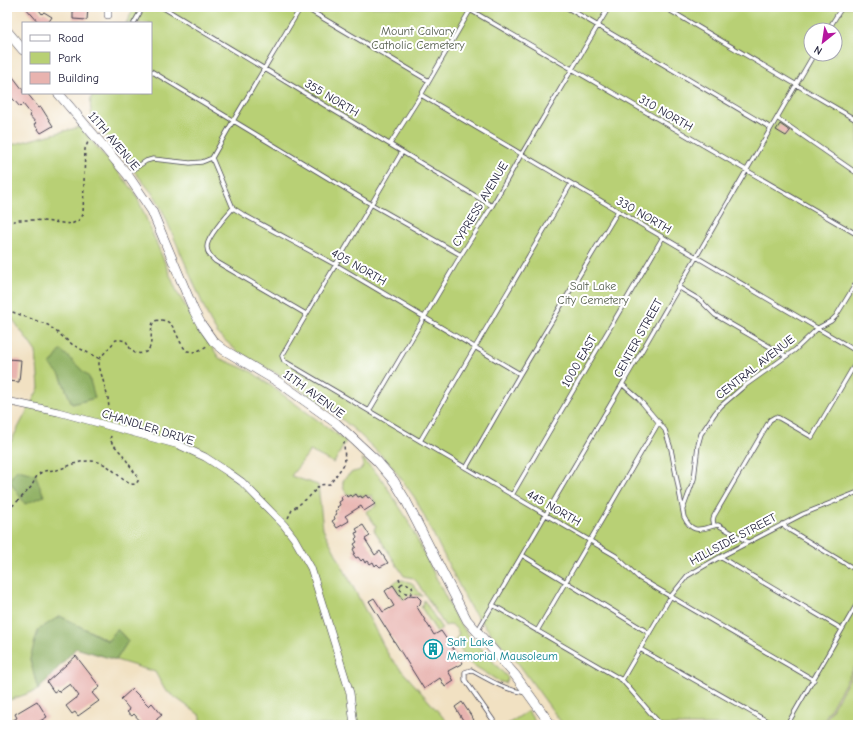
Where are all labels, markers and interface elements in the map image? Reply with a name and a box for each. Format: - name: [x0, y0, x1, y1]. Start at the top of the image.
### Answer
- legend: [22, 22, 152, 94]
- north arrow: [803, 22, 843, 62]
- park label: Mount Calvary Catholic Cemetery: [371, 24, 465, 52]
- text: Road: [58, 31, 84, 45]
- text: N: [812, 43, 825, 58]
- text: Park: [58, 51, 81, 65]
- text: Building: [58, 71, 99, 85]
- street label: 355 NORTH: [302, 76, 362, 120]
- street label: 310 NORTH: [637, 92, 695, 134]
- street label: 11TH AVENUE: [85, 109, 143, 173]
- street label: CYPRESS AVENUE: [449, 159, 511, 249]
- street label: 330 NORTH: [614, 194, 674, 236]
- street label: 405 NORTH: [329, 246, 389, 288]
- park label: Salt Lake City Cemetery: [557, 279, 629, 307]
- street label: CENTER STREET: [611, 296, 666, 380]
- street label: 1000 EAST: [558, 332, 600, 390]
- street label: CENTRAL AVENUE: [713, 332, 797, 402]
- street label: 11TH AVENUE: [281, 367, 347, 421]
- street label: CHANDLER DRIVE: [100, 406, 196, 448]
- street label: 445 NORTH: [525, 487, 583, 529]
- street label: HILLSIDE STREET: [687, 510, 779, 568]
- place label: Salt Lake Memorial Mausoleum: [447, 635, 558, 663]
- building icon: Salt Lake Memorial Mausoleum: [422, 638, 444, 660]

